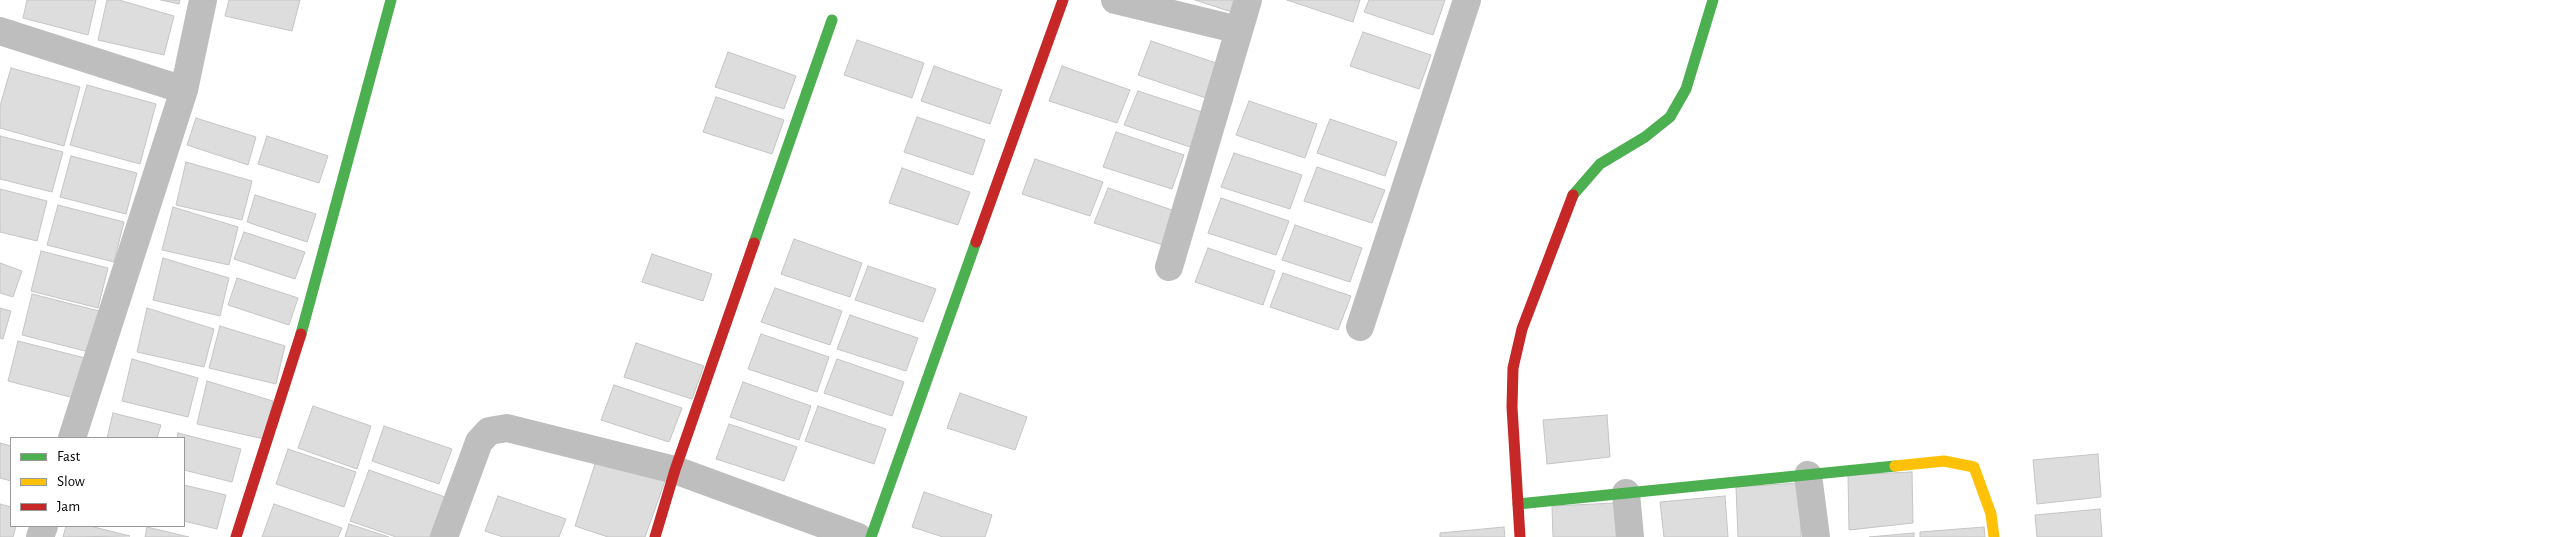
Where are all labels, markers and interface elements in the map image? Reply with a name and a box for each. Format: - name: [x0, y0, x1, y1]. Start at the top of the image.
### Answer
- legend: [10, 437, 185, 527]
- text: Fast: [57, 449, 80, 464]
- text: Slow: [57, 474, 85, 489]
- text: Jam: [57, 499, 80, 514]

